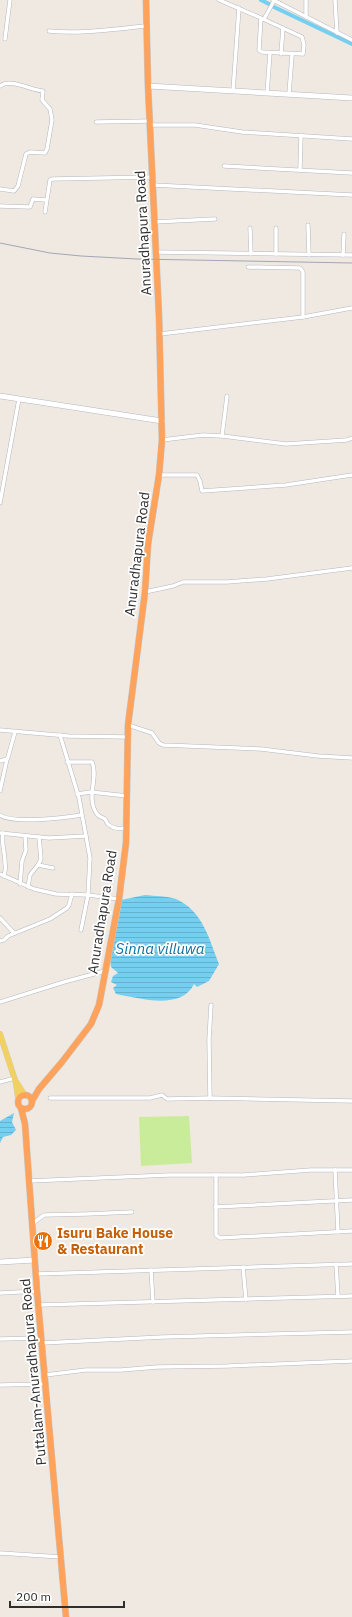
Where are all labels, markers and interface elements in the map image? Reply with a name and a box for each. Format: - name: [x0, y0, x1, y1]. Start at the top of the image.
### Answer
- street label: Anuradhapura Road: [131, 170, 155, 296]
- street label: Anuradhapura Road: [120, 491, 154, 617]
- street label: Anuradhapura Road: [83, 849, 121, 975]
- water label: Sinna villuwa: [116, 939, 205, 958]
- place label: Isuru Bake House & Restaurant: [57, 1224, 173, 1258]
- restaurant icon: Isuru Bake House & Restaurant: [32, 1230, 54, 1252]
- street label: Puttalam-Anuradhapura Road: [16, 1278, 50, 1466]
- scale bar: [10, 1583, 124, 1609]
- text: 200 m: [16, 1589, 51, 1604]

